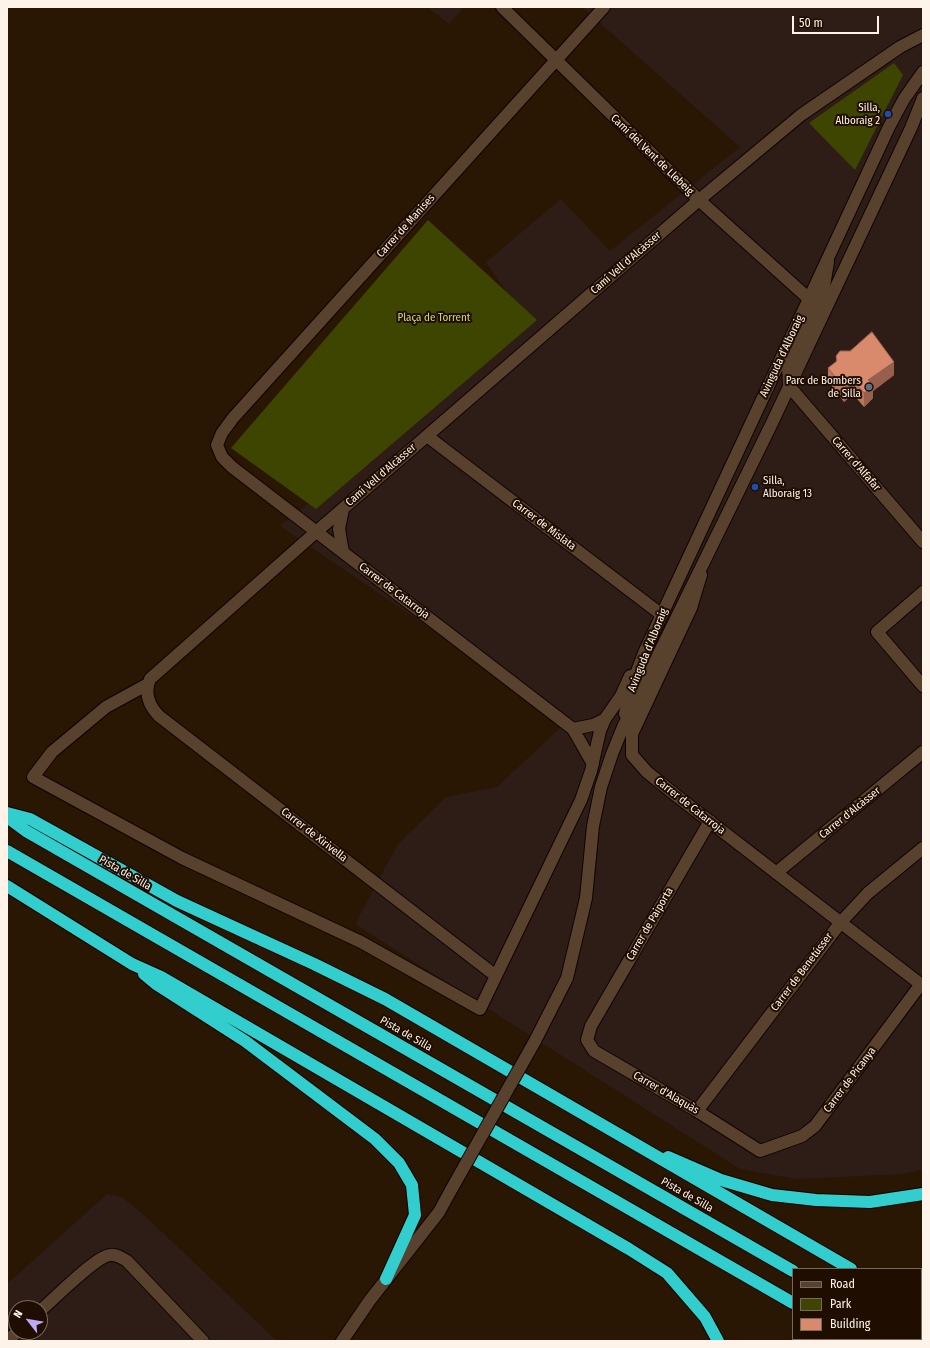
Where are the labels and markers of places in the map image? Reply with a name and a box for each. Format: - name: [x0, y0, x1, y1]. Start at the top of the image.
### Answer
- place label: Silla, Alboraig 2: [835, 101, 880, 127]
- marker: Silla, Alboraig 2: [883, 109, 893, 119]
- place label: Parc de Bombers de Silla: [786, 374, 861, 400]
- marker: Parc de Bombers de Silla: [864, 382, 874, 392]
- place label: Silla, Alboraig 13: [763, 474, 812, 500]
- marker: Silla, Alboraig 13: [750, 482, 760, 492]

